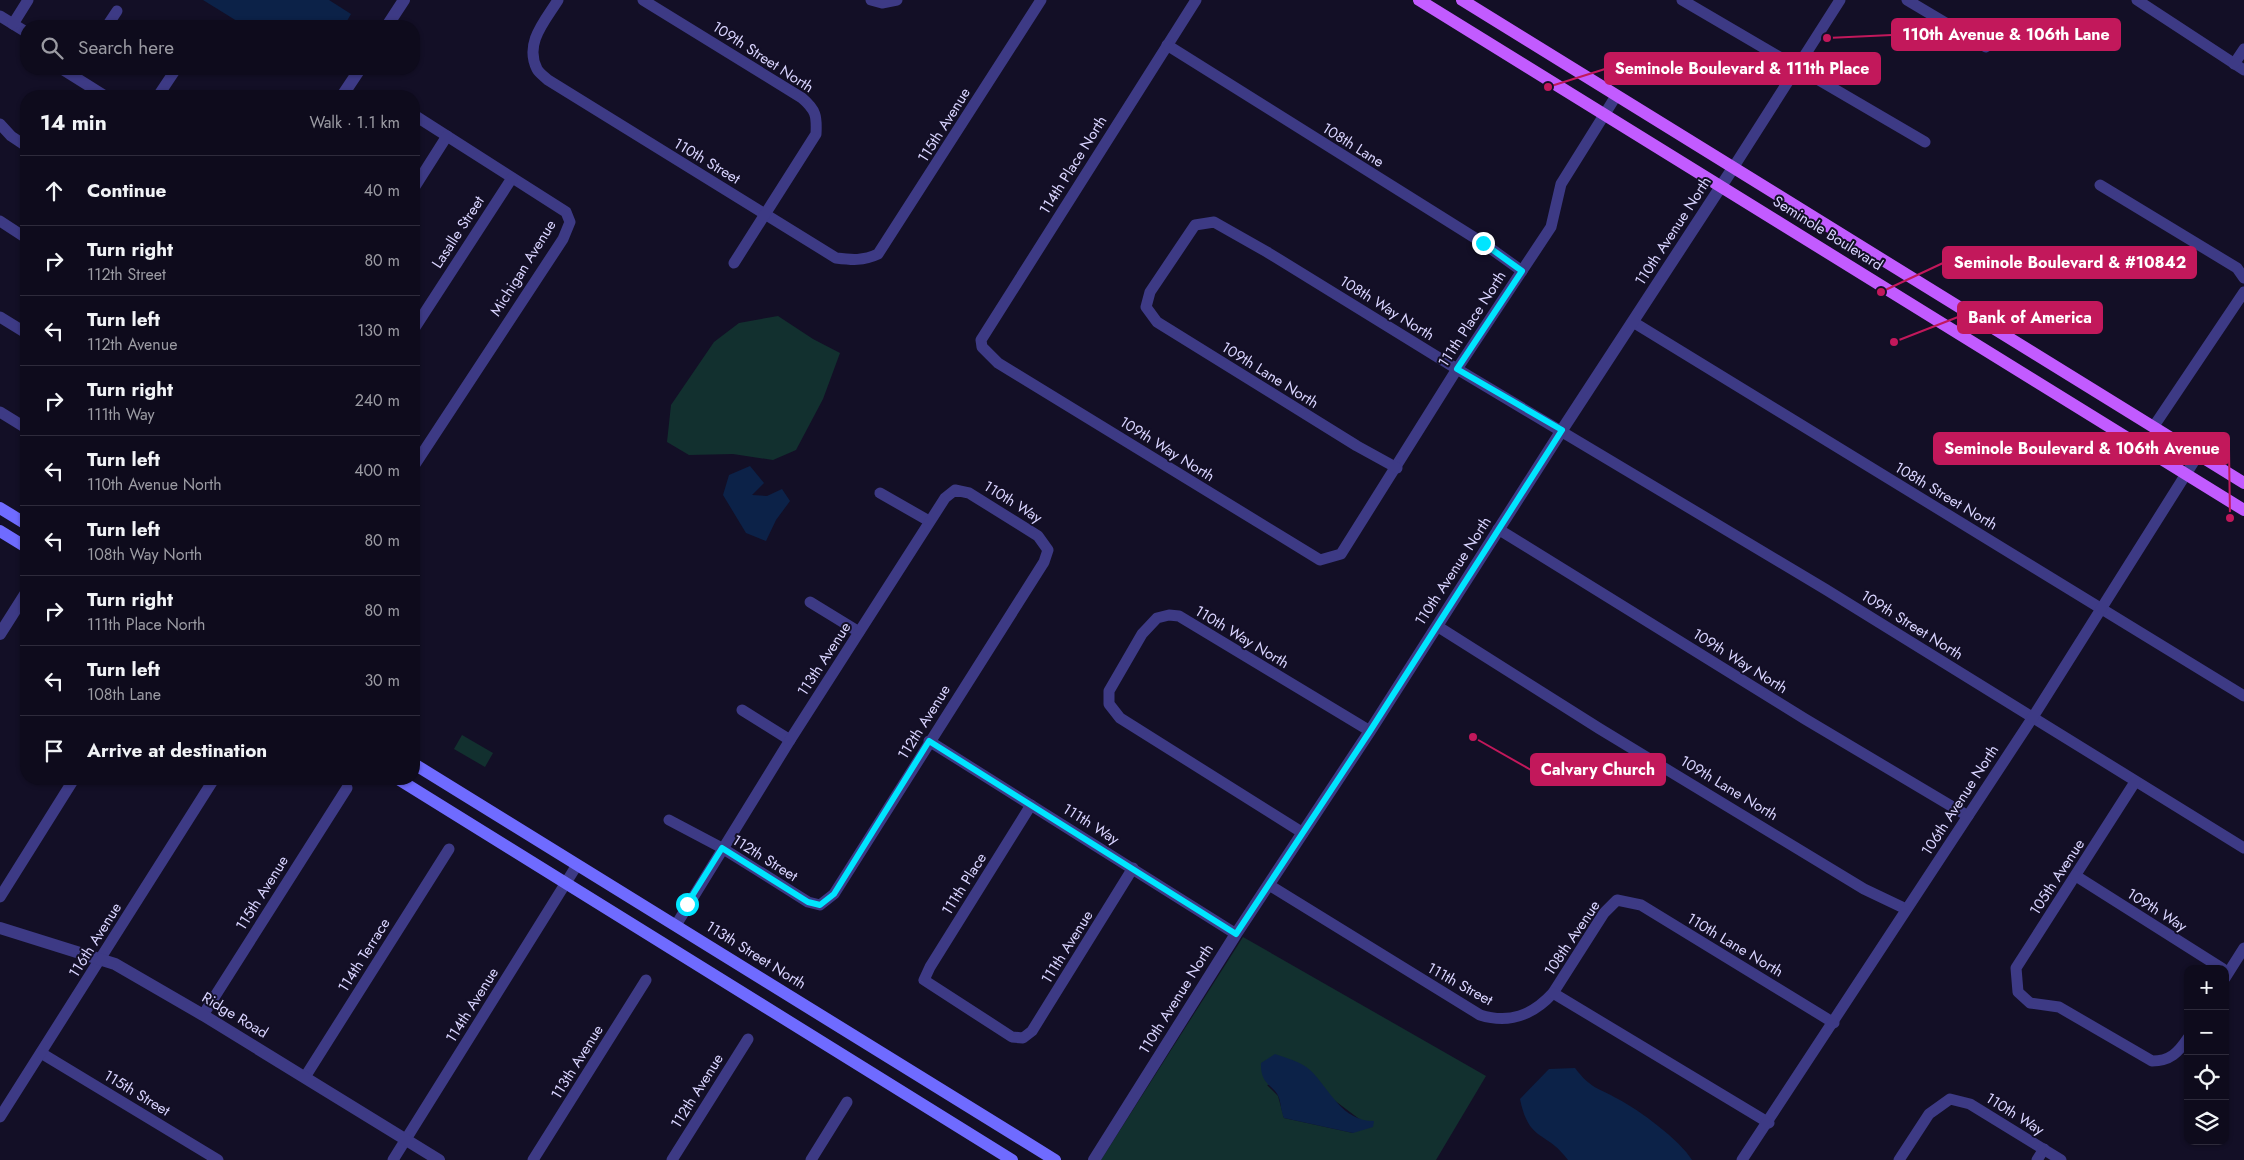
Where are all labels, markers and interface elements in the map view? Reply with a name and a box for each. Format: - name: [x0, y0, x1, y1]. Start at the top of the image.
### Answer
- street label: 109th Street North: [708, 16, 818, 98]
- callout: 110th Avenue & 106th Lane: [1892, 19, 2120, 50]
- search box: [20, 20, 420, 75]
- text: 110th Avenue & 106th Lane: [1902, 23, 2110, 46]
- icon: search: [38, 34, 66, 62]
- text: Search here: [78, 34, 174, 61]
- callout: Seminole Boulevard & 111th Place: [1605, 53, 1880, 84]
- text: Seminole Boulevard & 111th Place: [1615, 57, 1869, 80]
- street label: 115th Avenue: [912, 83, 976, 167]
- text: 14 min: [40, 108, 107, 138]
- text: Walk · 1.1 km: [309, 111, 400, 134]
- street label: 114th Place North: [1034, 111, 1112, 219]
- street label: 108th Lane: [1318, 117, 1389, 173]
- street label: 110th Street: [670, 132, 745, 190]
- street label: 110th Avenue North: [1629, 172, 1717, 290]
- icon: ahead: [40, 177, 68, 205]
- text: Continue: [87, 177, 166, 204]
- text: 40 m: [364, 179, 400, 202]
- street label: Seminole Boulevard: [1769, 190, 1887, 276]
- street label: Lasalle Street: [426, 191, 490, 272]
- street label: Michigan Avenue: [485, 215, 562, 320]
- route end: [1472, 232, 1495, 255]
- text: Turn right: [87, 236, 173, 263]
- icon: right: [40, 247, 68, 275]
- callout: Seminole Boulevard & #10842: [1943, 247, 2196, 278]
- text: 80 m: [364, 249, 400, 272]
- text: Seminole Boulevard & #10842: [1954, 251, 2186, 274]
- text: 112th Street: [87, 263, 166, 286]
- street label: 111th Place North: [1433, 266, 1511, 372]
- street label: 108th Way North: [1335, 270, 1439, 346]
- callout: Bank of America: [1958, 302, 2102, 333]
- text: Turn left: [87, 306, 160, 333]
- text: Bank of America: [1968, 306, 2092, 329]
- icon: left: [40, 317, 68, 345]
- text: 130 m: [357, 319, 400, 342]
- text: 112th Avenue: [87, 333, 177, 356]
- street label: 109th Lane North: [1217, 336, 1323, 414]
- text: Turn right: [87, 376, 173, 403]
- icon: right: [40, 387, 68, 415]
- text: 240 m: [355, 389, 400, 412]
- text: 111th Way: [87, 403, 155, 426]
- street label: 109th Way North: [1115, 411, 1219, 487]
- callout: Seminole Boulevard & 106th Avenue: [1934, 433, 2229, 464]
- text: Seminole Boulevard & 106th Avenue: [1944, 437, 2220, 460]
- text: Turn left: [87, 446, 160, 473]
- icon: left: [40, 457, 68, 485]
- street label: 108th Street North: [1890, 457, 2002, 535]
- text: 400 m: [354, 459, 400, 482]
- text: 110th Avenue North: [87, 473, 222, 496]
- street label: 110th Way: [979, 475, 1047, 529]
- street label: 110th Avenue North: [1409, 512, 1497, 630]
- text: Turn left: [87, 516, 160, 543]
- icon: left: [40, 527, 68, 555]
- text: 80 m: [364, 529, 400, 552]
- text: 108th Way North: [87, 543, 202, 566]
- street label: 109th Street North: [1857, 585, 1967, 665]
- text: Turn right: [87, 586, 173, 613]
- icon: right: [40, 597, 68, 625]
- text: 80 m: [364, 599, 400, 622]
- street label: 110th Way North: [1191, 600, 1293, 674]
- text: 111th Place North: [87, 613, 205, 636]
- street label: 113th Avenue: [792, 617, 856, 700]
- street label: 109th Way North: [1688, 623, 1792, 699]
- text: Turn left: [87, 656, 160, 683]
- icon: left: [40, 667, 68, 695]
- text: 30 m: [364, 669, 400, 692]
- street label: 112th Avenue: [892, 680, 956, 764]
- text: 108th Lane: [87, 683, 161, 706]
- icon: arrive: [40, 737, 68, 765]
- text: Arrive at destination: [87, 737, 267, 764]
- street label: 106th Avenue North: [1916, 740, 2004, 860]
- street label: 109th Lane North: [1676, 750, 1782, 826]
- callout: Calvary Church: [1531, 754, 1665, 785]
- text: Calvary Church: [1541, 758, 1655, 781]
- street label: 111th Way: [1058, 798, 1124, 850]
- street label: 112th Street: [728, 829, 802, 887]
- street label: 105th Avenue: [2024, 834, 2090, 919]
- street label: 111th Place: [936, 848, 992, 920]
- street label: 115th Avenue: [230, 851, 294, 935]
- street label: 109th Way: [2123, 883, 2192, 937]
- route start: [676, 893, 699, 916]
- street label: 108th Avenue: [1539, 896, 1605, 980]
- street label: 116th Avenue: [63, 898, 127, 982]
- street label: 111th Avenue: [1036, 906, 1098, 988]
- street label: 110th Lane North: [1683, 908, 1787, 982]
- street label: 114th Terrace: [332, 913, 396, 996]
- street label: 113th Street North: [702, 915, 810, 995]
- street label: 110th Avenue North: [1133, 940, 1219, 1058]
- street label: 111th Street: [1423, 957, 1497, 1011]
- street label: 114th Avenue: [440, 963, 504, 1047]
- map controls: [2184, 965, 2229, 1145]
- button: +: [2184, 965, 2229, 1010]
- street label: Ridge Road: [198, 987, 272, 1043]
- button: −: [2184, 1010, 2229, 1055]
- street label: 113th Avenue: [545, 1020, 609, 1104]
- street label: 112th Avenue: [665, 1049, 729, 1133]
- button: locate: [2184, 1055, 2229, 1100]
- street label: 115th Street: [100, 1065, 175, 1122]
- street label: 110th Way: [1981, 1087, 2049, 1141]
- button: layers: [2184, 1100, 2229, 1145]

